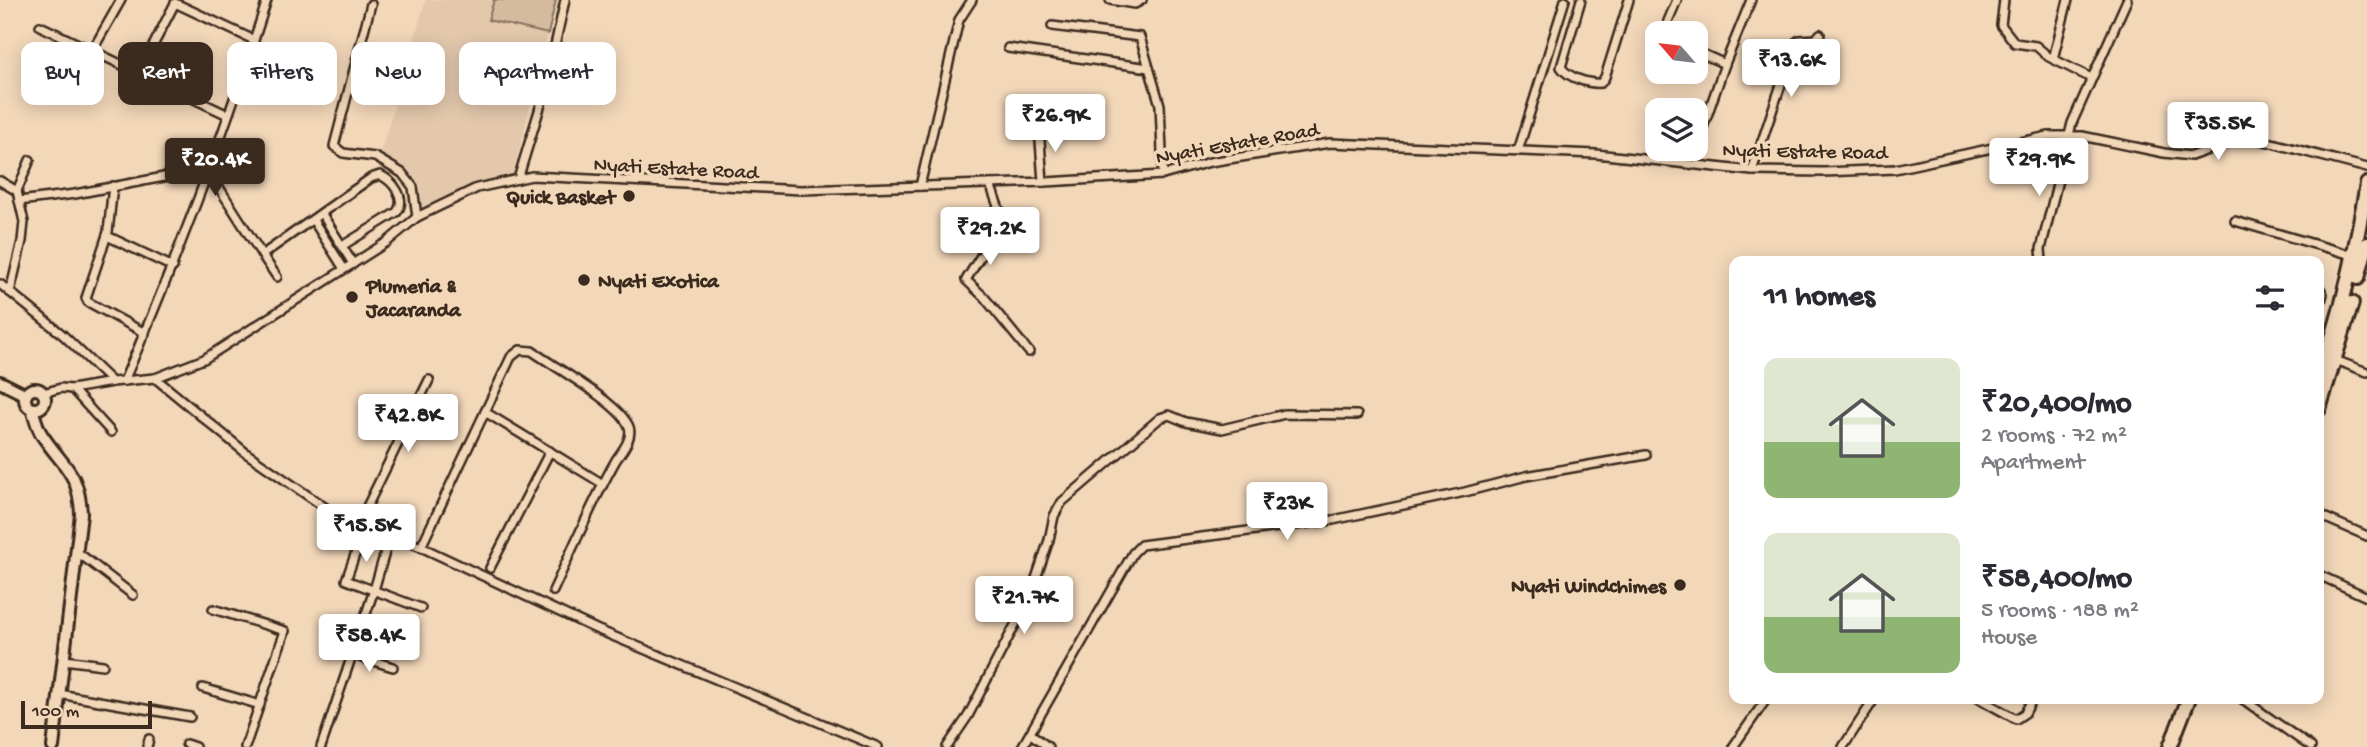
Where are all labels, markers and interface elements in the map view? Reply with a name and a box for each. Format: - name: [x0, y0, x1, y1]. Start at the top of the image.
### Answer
- north arrow: [1645, 21, 1708, 84]
- map controls: [1645, 21, 1708, 161]
- pin: ₹13.6K: [1734, 40, 1848, 99]
- chip: Buy: [21, 42, 104, 105]
- chip: Rent: [118, 42, 213, 105]
- chip: Filters: [227, 42, 337, 105]
- chip: New: [351, 42, 445, 105]
- chip: Apartment: [459, 42, 616, 105]
- text: ₹13.6K: [1758, 48, 1824, 75]
- pin: ₹26.9K: [998, 94, 1112, 154]
- button: layers: [1645, 98, 1708, 161]
- pin: ₹35.5K: [2161, 102, 2275, 162]
- text: ₹26.9K: [1021, 103, 1089, 130]
- text: ₹35.5K: [2183, 111, 2253, 138]
- street label: Nyati Estate Road: [1154, 119, 1323, 172]
- pin: ₹20.4K: [158, 138, 272, 198]
- pin: ₹29.9K: [1982, 138, 2096, 198]
- street label: Nyati Estate Road: [1722, 140, 1889, 167]
- text: ₹20.4K: [181, 147, 249, 174]
- text: ₹29.9K: [2005, 147, 2073, 174]
- street label: Nyati Estate Road: [593, 154, 761, 187]
- place label: Quick Basket: [506, 187, 617, 212]
- marker: Quick Basket: [621, 188, 637, 204]
- pin: ₹29.2K: [933, 208, 1047, 267]
- text: ₹29.2K: [956, 216, 1024, 243]
- place label: Nyati Exotica: [598, 271, 720, 296]
- marker: Nyati Exotica: [576, 272, 592, 288]
- place label: Plumeria & Jacaranda: [365, 276, 462, 325]
- icon: filters: [2251, 279, 2289, 317]
- text: 11 homes: [1764, 281, 1875, 316]
- marker: Plumeria & Jacaranda: [344, 289, 360, 305]
- icon: home: [1820, 386, 1904, 470]
- text: ₹20,400/mo: [1981, 388, 2132, 423]
- pin: ₹42.8K: [351, 394, 465, 454]
- text: ₹42.8K: [374, 403, 442, 430]
- text: 2 rooms · 72 m²: [1981, 423, 2127, 450]
- text: Apartment: [1981, 450, 2085, 477]
- pin: ₹23K: [1246, 482, 1328, 542]
- text: ₹23K: [1262, 491, 1312, 518]
- pin: ₹15.5K: [309, 504, 423, 564]
- text: ₹15.5K: [333, 513, 399, 540]
- icon: home: [1820, 561, 1904, 645]
- text: ₹58,400/mo: [1981, 563, 2132, 598]
- pin: ₹21.7K: [967, 576, 1081, 636]
- place label: Nyati Windchimes: [1511, 576, 1667, 601]
- marker: Nyati Windchimes: [1672, 577, 1688, 593]
- text: ₹21.7K: [991, 585, 1057, 612]
- text: 5 rooms · 188 m²: [1981, 598, 2139, 625]
- pin: ₹58.4K: [312, 614, 426, 674]
- text: ₹58.4K: [335, 623, 403, 650]
- text: House: [1981, 625, 2037, 652]
- scale bar: [21, 698, 152, 730]
- text: 100 m: [32, 701, 79, 724]

